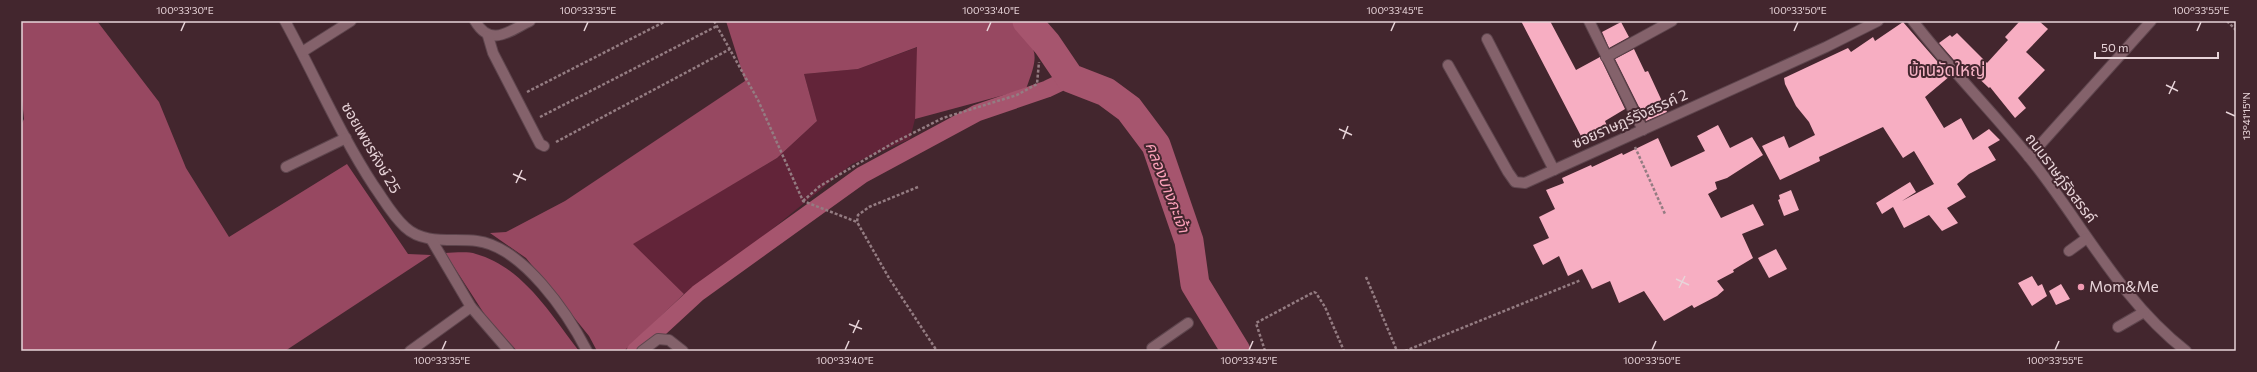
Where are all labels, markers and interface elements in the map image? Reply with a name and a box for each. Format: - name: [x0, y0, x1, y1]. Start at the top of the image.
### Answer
- text: 100°33'30"E: [156, 4, 214, 16]
- text: 100°33'35"E: [560, 4, 616, 16]
- text: 100°33'40"E: [962, 4, 1020, 16]
- text: 100°33'45"E: [1367, 4, 1423, 16]
- text: 100°33'50"E: [1769, 4, 1827, 16]
- text: 100°33'55"E: [2173, 4, 2229, 16]
- scale bar: [2095, 34, 2218, 60]
- text: 50 m: [2101, 40, 2129, 54]
- district label: บ้านวัดใหญ่: [1909, 59, 1985, 80]
- street label: ซอยราษฎร์รังสรรค์ 2: [1569, 85, 1690, 152]
- text: 13°41'15"N: [2240, 92, 2252, 140]
- street label: ซอยเพชรหึงษ์ 25: [339, 99, 405, 196]
- street label: ถนนราษฎ์รังสรรค์: [2022, 129, 2101, 226]
- water label: คลองบางกะเจ้า: [1142, 139, 1195, 236]
- place label: Mom&Me: [2089, 277, 2159, 295]
- marker: Mom&Me: [2076, 282, 2086, 292]
- text: 100°33'35"E: [414, 354, 470, 366]
- text: 100°33'40"E: [816, 354, 874, 366]
- text: 100°33'45"E: [1221, 354, 1277, 366]
- text: 100°33'50"E: [1623, 354, 1681, 366]
- text: 100°33'55"E: [2027, 354, 2083, 366]

